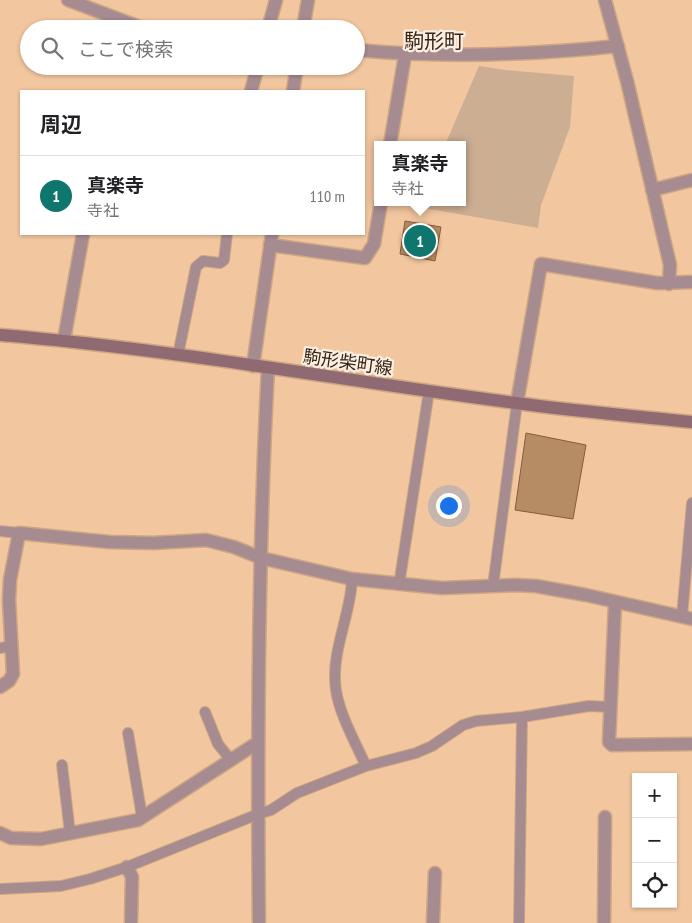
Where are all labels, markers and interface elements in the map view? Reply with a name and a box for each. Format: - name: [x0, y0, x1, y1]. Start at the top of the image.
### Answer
- search box: [20, 20, 365, 75]
- district label: 駒形町: [404, 28, 464, 54]
- icon: search: [38, 34, 66, 62]
- text: ここで検索: [78, 37, 173, 61]
- text: 周辺: [40, 111, 82, 138]
- popup: [374, 141, 466, 206]
- text: 真楽寺: [391, 151, 449, 175]
- text: 真楽寺: [87, 173, 144, 197]
- text: 寺社: [391, 178, 424, 198]
- text: 1: [52, 186, 60, 206]
- text: 110 m: [310, 186, 345, 206]
- text: 寺社: [87, 200, 119, 220]
- pin: 1: [404, 222, 436, 260]
- street label: 駒形柴町線: [302, 344, 394, 380]
- your location: [436, 493, 462, 519]
- map controls: [632, 773, 677, 908]
- button: +: [632, 773, 677, 818]
- button: −: [632, 818, 677, 863]
- button: locate: [632, 863, 677, 908]

